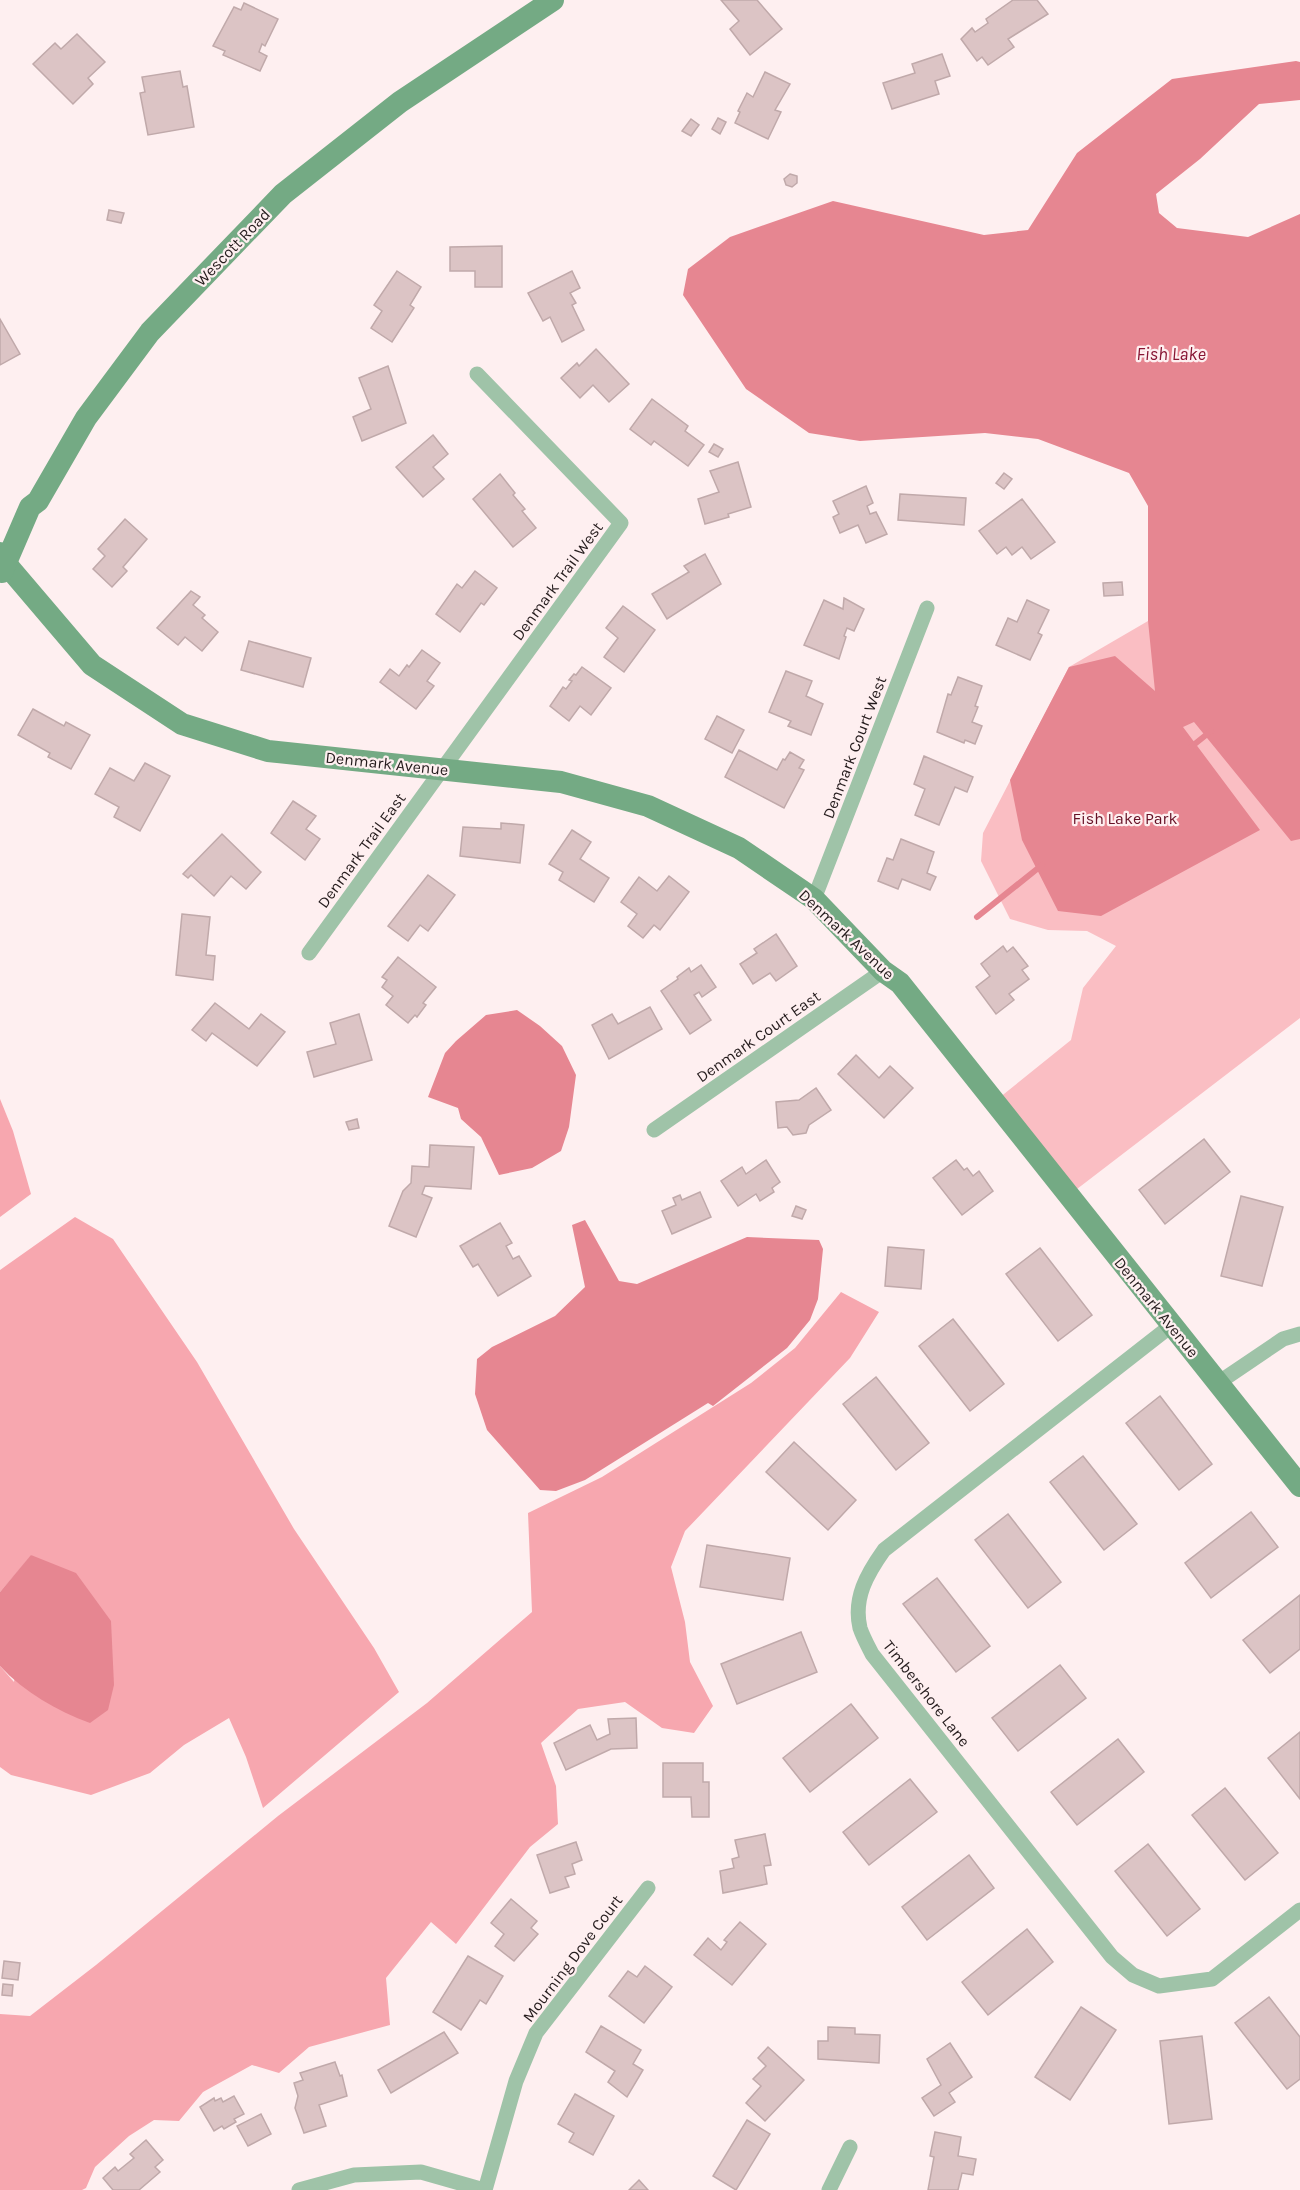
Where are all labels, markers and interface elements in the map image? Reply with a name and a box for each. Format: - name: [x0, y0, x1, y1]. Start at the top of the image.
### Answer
- street label: Wescott Road: [191, 205, 274, 290]
- water label: Fish Lake: [1136, 343, 1206, 365]
- street label: Denmark Trail West: [508, 518, 607, 644]
- street label: Denmark Court West: [819, 673, 890, 821]
- street label: Denmark Avenue: [325, 748, 449, 779]
- street label: Denmark Trail East: [313, 789, 410, 912]
- park label: Fish Lake Park: [1073, 809, 1177, 828]
- street label: Denmark Avenue: [795, 885, 898, 983]
- street label: Denmark Court East: [693, 987, 824, 1086]
- street label: Denmark Avenue: [1110, 1253, 1203, 1361]
- street label: Timbershore Lane: [879, 1636, 974, 1750]
- street label: Mourning Dove Court: [518, 1891, 626, 2026]

